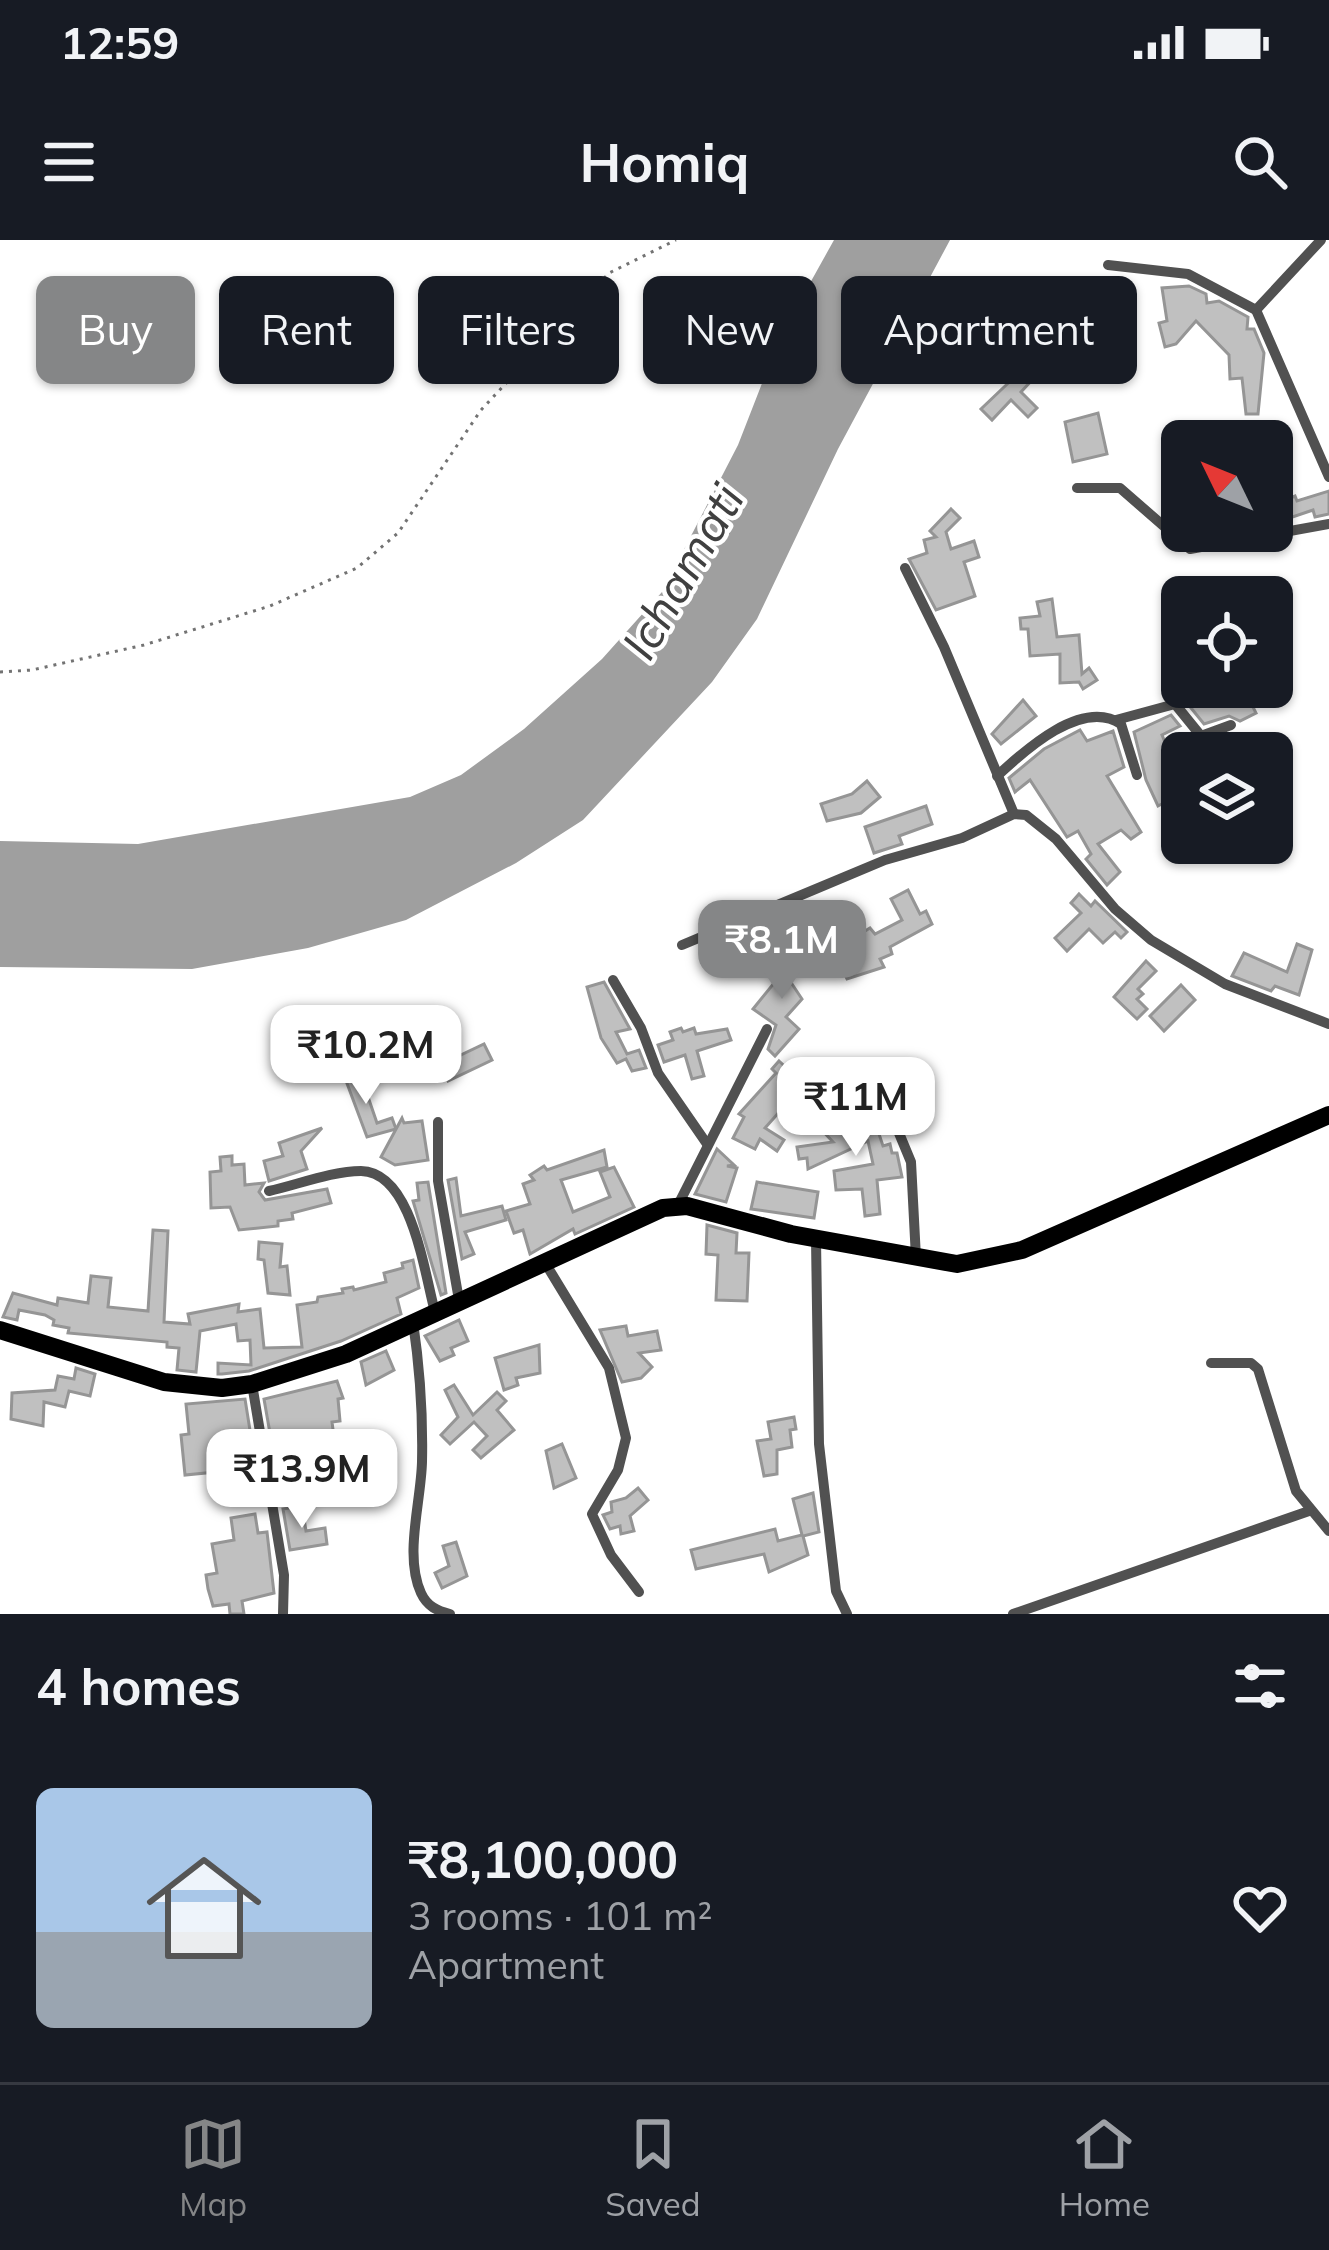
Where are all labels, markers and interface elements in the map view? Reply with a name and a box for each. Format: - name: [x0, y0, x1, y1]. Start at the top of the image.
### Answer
- text: 12:59: [60, 14, 179, 70]
- text: Homiq: [580, 128, 749, 196]
- icon: menu: [36, 129, 102, 195]
- icon: search: [1227, 129, 1293, 195]
- chip: Buy: [36, 276, 195, 384]
- chip: Rent: [219, 276, 394, 384]
- chip: Filters: [418, 276, 619, 384]
- chip: New: [643, 276, 817, 384]
- chip: Apartment: [841, 276, 1137, 384]
- north arrow: [1161, 420, 1293, 552]
- map controls: [1161, 420, 1293, 864]
- water label: Ichamati: [608, 472, 756, 669]
- button: locate: [1161, 576, 1293, 708]
- button: layers: [1161, 732, 1293, 864]
- pin: ₹8.1M: [698, 900, 866, 1002]
- text: ₹8.1M: [725, 914, 839, 963]
- pin: ₹10.2M: [268, 1005, 464, 1107]
- text: ₹10.2M: [297, 1019, 435, 1068]
- pin: ₹11M: [785, 1057, 927, 1159]
- text: ₹11M: [804, 1071, 908, 1120]
- pin: ₹13.9M: [204, 1429, 400, 1531]
- text: ₹13.9M: [233, 1443, 371, 1492]
- icon: filters: [1227, 1653, 1293, 1719]
- text: 4 homes: [36, 1654, 241, 1718]
- text: ₹8,100,000: [408, 1827, 678, 1891]
- icon: home: [132, 1836, 276, 1980]
- icon: heart: [1227, 1875, 1293, 1941]
- text: 3 rooms · 101 m²: [408, 1891, 712, 1940]
- text: Apartment: [408, 1940, 604, 1989]
- tab: Map: [179, 2111, 247, 2224]
- tab: Saved: [605, 2111, 701, 2224]
- tab: Home: [1059, 2111, 1150, 2224]

